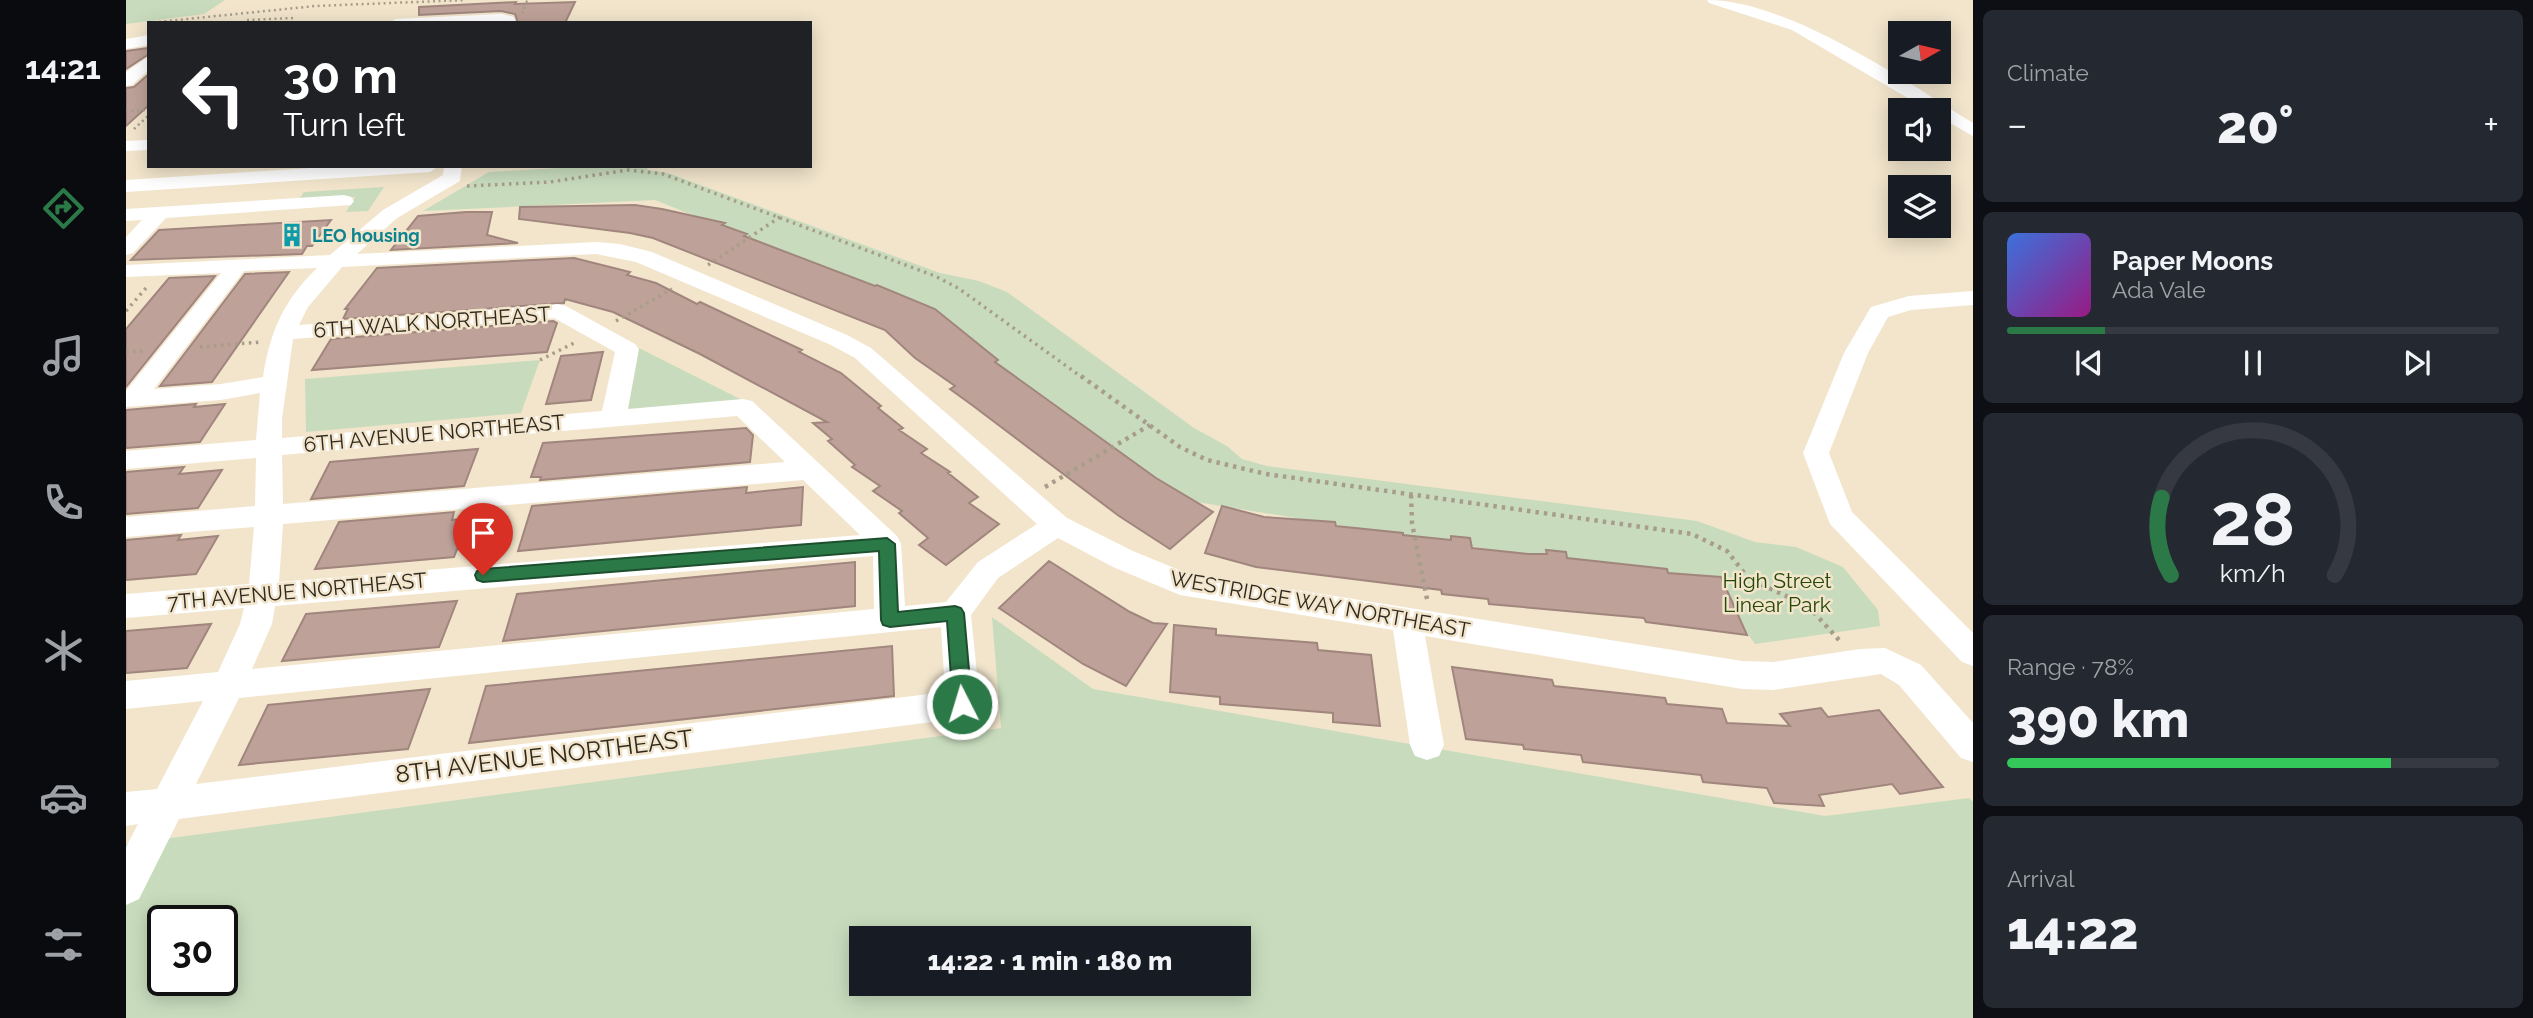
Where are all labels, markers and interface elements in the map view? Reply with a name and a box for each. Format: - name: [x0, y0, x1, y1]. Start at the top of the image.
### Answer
- north arrow: [1888, 21, 1951, 84]
- map controls: [1888, 21, 1951, 238]
- text: 30 m: [283, 47, 398, 104]
- text: 14:21: [25, 49, 101, 86]
- icon: left: [168, 49, 259, 140]
- text: Climate: [2007, 59, 2089, 86]
- text: 20°: [2217, 94, 2294, 155]
- button: sound: [1888, 98, 1951, 161]
- text: −: [2007, 102, 2027, 147]
- text: +: [2483, 102, 2499, 147]
- text: Turn left: [283, 106, 405, 143]
- button: layers: [1888, 175, 1951, 238]
- icon: directions: [39, 184, 88, 233]
- building icon: LEO housing: [278, 221, 306, 249]
- place label: LEO housing: [312, 225, 420, 246]
- text: Paper Moons: [2112, 246, 2273, 276]
- text: Ada Vale: [2112, 276, 2206, 303]
- street label: 6TH WALK NORTHEAST: [313, 301, 551, 343]
- icon: music: [39, 331, 88, 380]
- icon: previous: [2070, 344, 2108, 382]
- icon: pause: [2234, 344, 2272, 382]
- icon: next: [2398, 344, 2436, 382]
- street label: 6TH AVENUE NORTHEAST: [302, 409, 566, 457]
- text: 28: [2210, 477, 2296, 562]
- icon: phone: [39, 478, 88, 527]
- pin: [453, 503, 513, 575]
- icon: arrive: [464, 514, 502, 552]
- text: km/h: [2220, 558, 2286, 588]
- street label: WESTRIDGE WAY NORTHEAST: [1168, 565, 1472, 643]
- street label: 7TH AVENUE NORTHEAST: [166, 567, 428, 615]
- park label: High Street Linear Park: [1723, 568, 1831, 617]
- icon: climate: [39, 626, 88, 675]
- text: Range · 78%: [2007, 653, 2134, 680]
- position arrow: [925, 667, 999, 741]
- text: 390 km: [2007, 688, 2189, 749]
- street label: 8TH AVENUE NORTHEAST: [394, 723, 695, 789]
- icon: car: [39, 773, 88, 822]
- text: Arrival: [2007, 865, 2074, 892]
- text: 14:22: [2007, 900, 2139, 961]
- speed limit sign: 30: [147, 905, 238, 996]
- icon: filters: [39, 920, 88, 969]
- text: 14:22 · 1 min · 180 m: [928, 946, 1172, 976]

